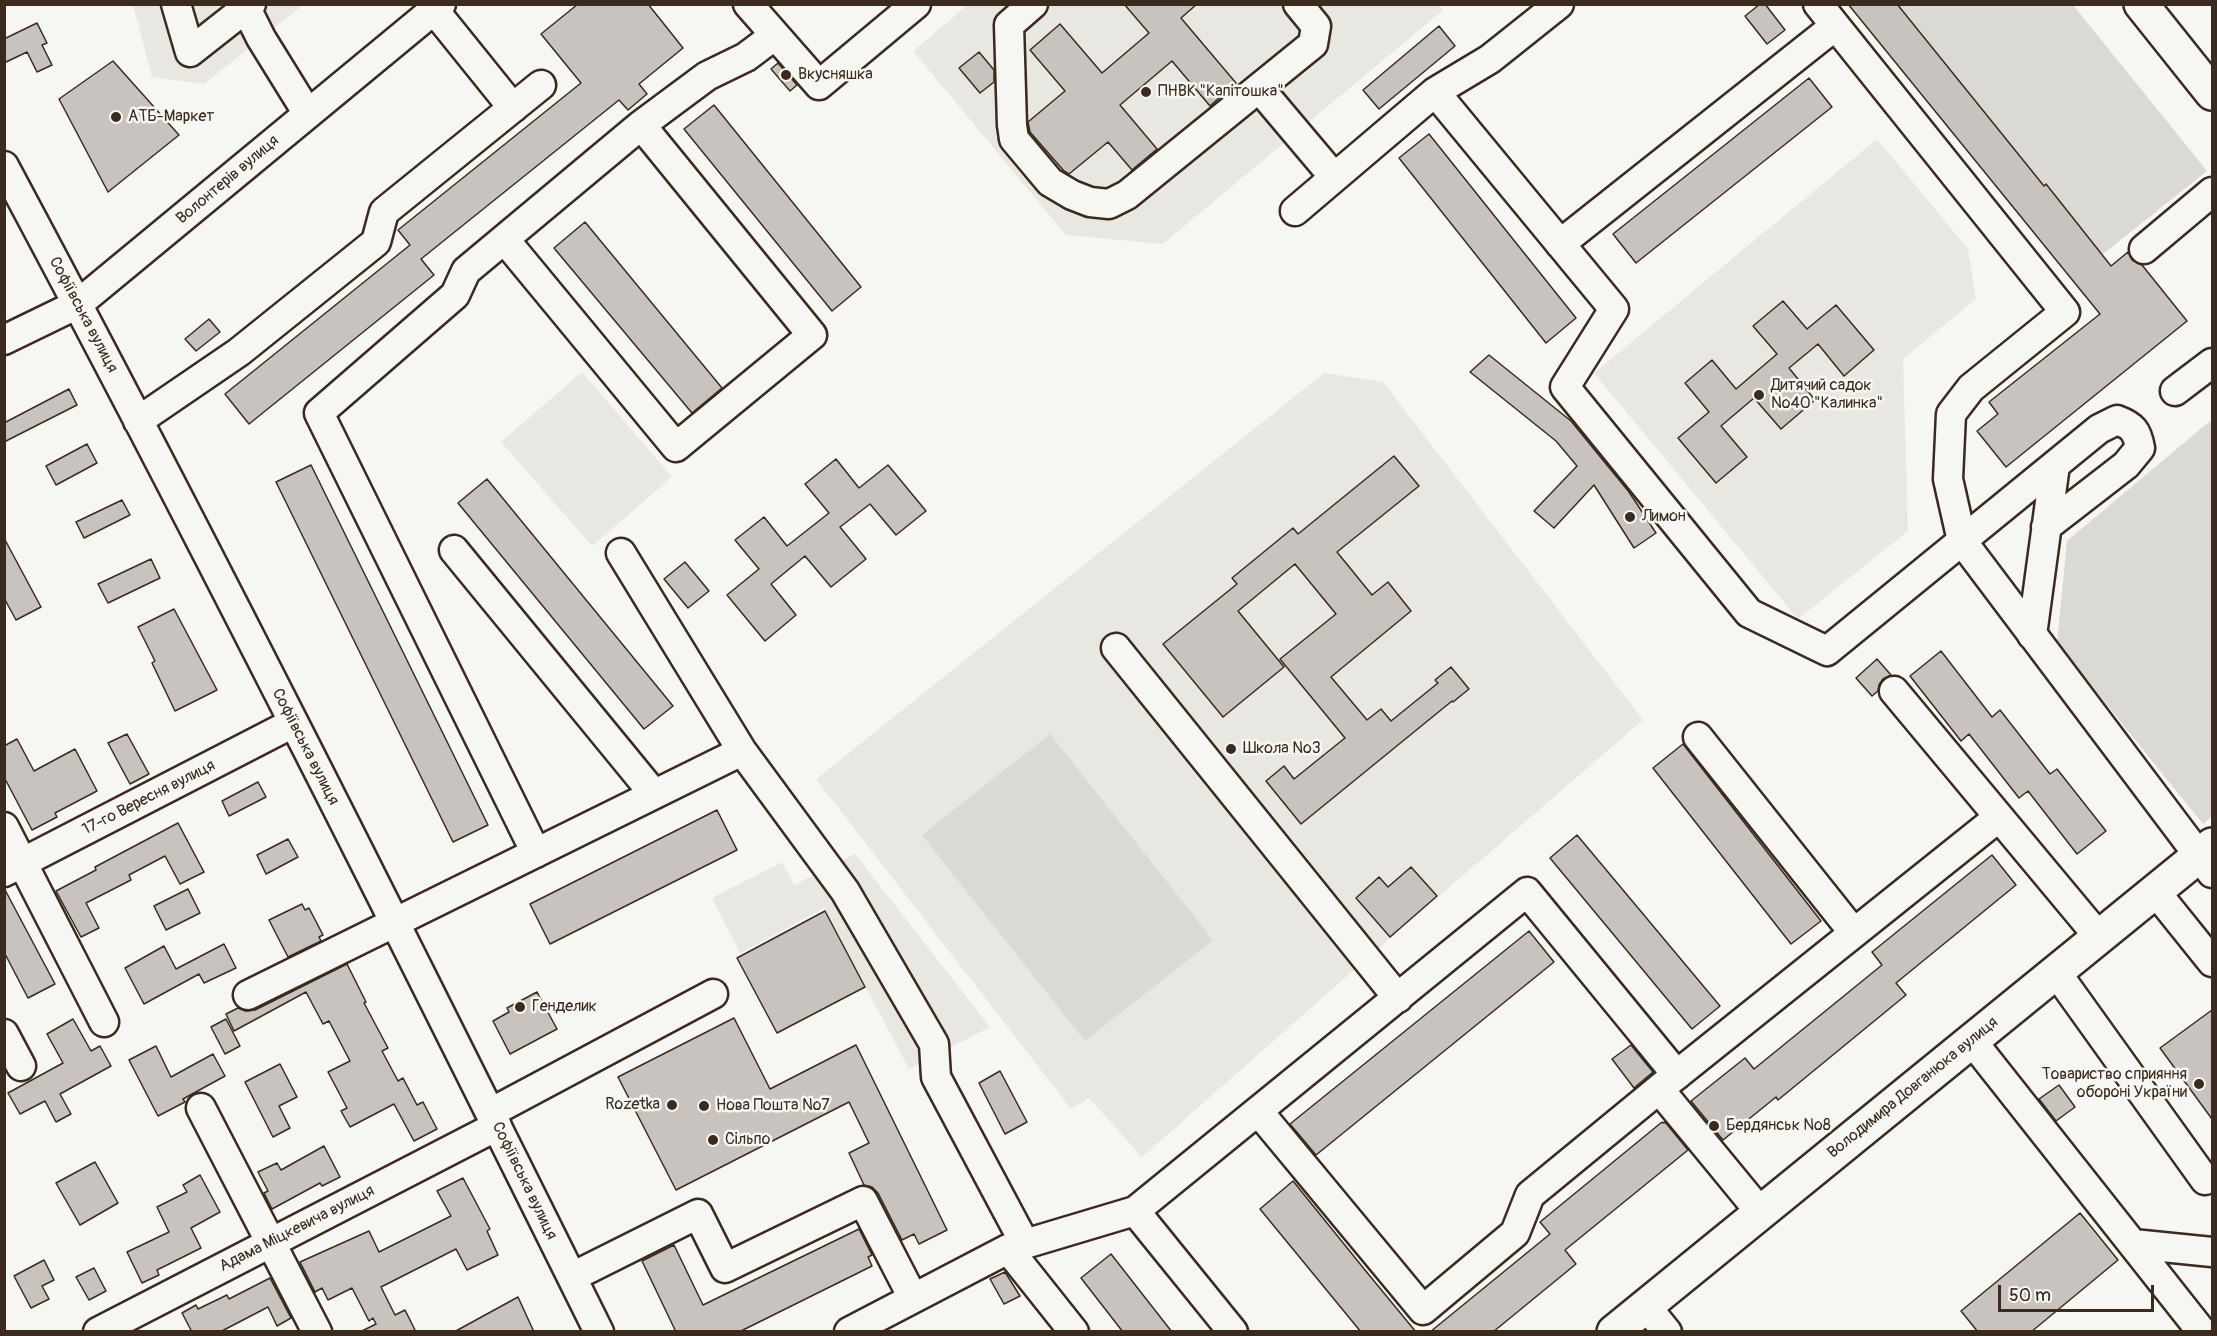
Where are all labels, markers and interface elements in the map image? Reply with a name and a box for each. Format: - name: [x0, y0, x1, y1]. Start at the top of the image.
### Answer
- place label: Вкусняшка: [798, 65, 873, 85]
- marker: Вкусняшка: [779, 68, 793, 82]
- place label: ПНВК "Капітошка": [1158, 82, 1284, 102]
- marker: ПНВК "Капітошка": [1139, 85, 1153, 99]
- place label: АТБ-Маркет: [128, 107, 214, 127]
- marker: АТБ-Маркет: [109, 110, 123, 124]
- street label: Волонтерів вулиця: [173, 131, 283, 229]
- street label: Софіївська вулиця: [44, 254, 122, 376]
- place label: Дитячий садок №40 "Калинка": [1771, 376, 1883, 414]
- marker: Дитячий садок №40 "Калинка": [1752, 388, 1766, 402]
- place label: Лимон: [1642, 507, 1686, 527]
- marker: Лимон: [1623, 510, 1637, 524]
- street label: Софіївська вулиця: [267, 685, 343, 809]
- place label: Школа №3: [1243, 739, 1321, 759]
- marker: Школа №3: [1224, 742, 1238, 756]
- street label: 17-го Вересня вулиця: [79, 756, 219, 840]
- place label: Генделик: [532, 997, 597, 1017]
- marker: Генделик: [513, 1000, 527, 1014]
- street label: Володимира Довганюка вулиця: [1824, 1013, 2002, 1163]
- place label: Товариство сприяння обороні України: [2042, 1065, 2187, 1103]
- marker: Товариство сприяння обороні України: [2192, 1077, 2206, 1091]
- place label: Rozetka: [605, 1095, 660, 1115]
- place label: Нова Пошта №7: [716, 1096, 830, 1116]
- marker: Rozetka: [665, 1098, 679, 1112]
- marker: Нова Пошта №7: [697, 1099, 711, 1113]
- place label: Бердянськ №8: [1726, 1116, 1831, 1136]
- street label: Софіївська вулиця: [487, 1119, 561, 1243]
- marker: Бердянськ №8: [1707, 1119, 1721, 1133]
- place label: Сільпо: [725, 1130, 770, 1150]
- marker: Сільпо: [706, 1133, 720, 1147]
- street label: Адама Міцкевича вулиця: [216, 1182, 378, 1276]
- scale bar: [2001, 1273, 2157, 1311]
- text: 50 m: [2009, 1284, 2051, 1307]

